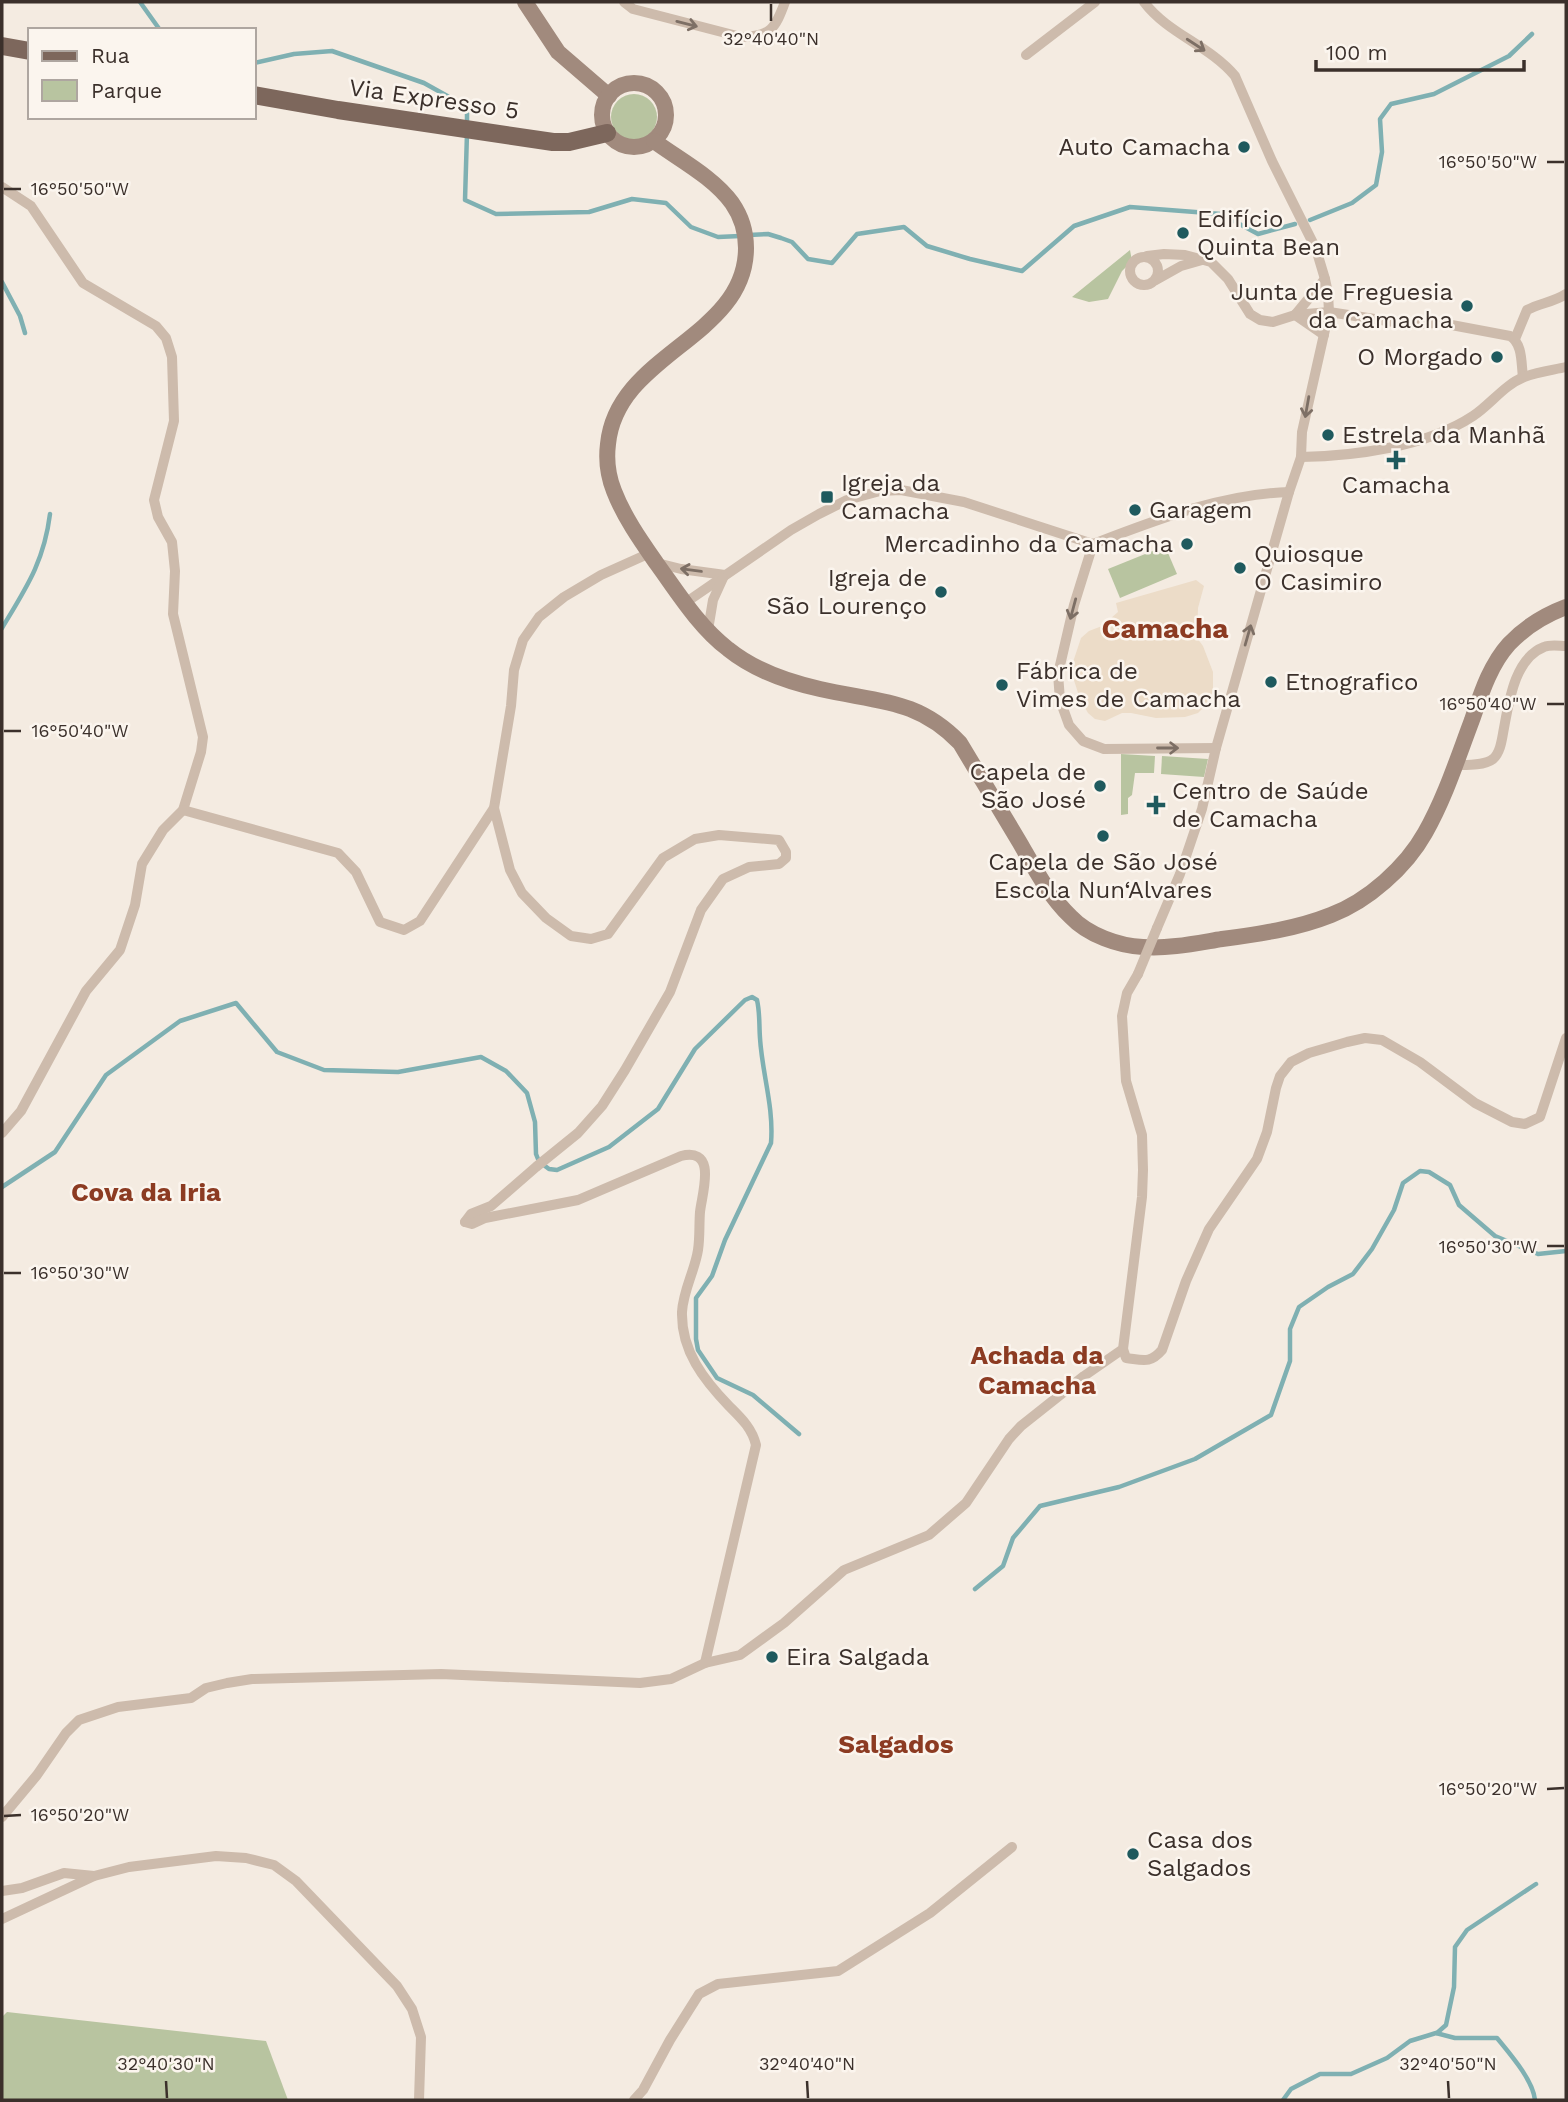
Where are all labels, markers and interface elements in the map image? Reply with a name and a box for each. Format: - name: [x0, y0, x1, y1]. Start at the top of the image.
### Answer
- one-way arrow: [675, 18, 698, 31]
- legend: [28, 28, 256, 119]
- text: 32°40'40"N: [723, 28, 819, 49]
- scale bar: [1316, 28, 1524, 72]
- one-way arrow: [1186, 37, 1205, 52]
- text: 100 m: [1326, 40, 1388, 65]
- text: Rua: [91, 43, 130, 68]
- street label: Via Expresso 5: [347, 73, 521, 125]
- text: Parque: [91, 78, 162, 103]
- place label: Auto Camacha: [1059, 133, 1230, 161]
- marker: Auto Camacha: [1236, 139, 1252, 155]
- text: 16°50'50"W: [1439, 151, 1537, 172]
- text: 16°50'50"W: [31, 178, 129, 199]
- place label: Edifício Quinta Bean: [1197, 205, 1340, 261]
- marker: Edifício Quinta Bean: [1175, 225, 1191, 241]
- place label: Junta de Freguesia da Camacha: [1231, 278, 1453, 334]
- marker: Junta de Freguesia da Camacha: [1459, 298, 1475, 314]
- place label: O Morgado: [1357, 343, 1483, 371]
- marker: O Morgado: [1489, 349, 1505, 365]
- one-way arrow: [1300, 395, 1313, 418]
- place label: Estrela da Manhã: [1342, 421, 1545, 449]
- marker: Estrela da Manhã: [1320, 427, 1336, 443]
- marker: Camacha: [1388, 452, 1404, 468]
- place label: Igreja da Camacha: [841, 469, 949, 525]
- place label: Camacha: [1342, 471, 1450, 499]
- marker: Igreja da Camacha: [819, 489, 835, 505]
- place label: Garagem: [1149, 496, 1253, 524]
- marker: Garagem: [1127, 502, 1143, 518]
- place label: Mercadinho da Camacha: [884, 530, 1173, 558]
- marker: Mercadinho da Camacha: [1179, 536, 1195, 552]
- place label: Quiosque O Casimiro: [1254, 540, 1382, 596]
- marker: Quiosque O Casimiro: [1232, 560, 1248, 576]
- one-way arrow: [680, 564, 702, 577]
- place label: Igreja de São Lourenço: [767, 564, 927, 620]
- marker: Igreja de São Lourenço: [933, 584, 949, 600]
- one-way arrow: [1066, 597, 1079, 620]
- district label: Camacha: [1101, 612, 1229, 645]
- one-way arrow: [1242, 625, 1255, 647]
- place label: Fábrica de Vimes de Camacha: [1016, 657, 1241, 713]
- place label: Etnografico: [1285, 668, 1419, 696]
- marker: Etnografico: [1263, 674, 1279, 690]
- marker: Fábrica de Vimes de Camacha: [994, 677, 1010, 693]
- text: 16°50'40"W: [1439, 693, 1537, 714]
- text: 16°50'40"W: [31, 720, 129, 741]
- one-way arrow: [1156, 741, 1179, 755]
- place label: Capela de São José: [970, 758, 1086, 814]
- place label: Centro de Saúde de Camacha: [1172, 777, 1369, 833]
- marker: Capela de São José: [1092, 778, 1108, 794]
- marker: Centro de Saúde de Camacha: [1146, 795, 1166, 815]
- marker: Capela de São José Escola Nun‘Alvares: [1095, 828, 1111, 844]
- place label: Capela de São José Escola Nun‘Alvares: [988, 848, 1218, 904]
- district label: Cova da Iria: [71, 1177, 221, 1207]
- text: 16°50'30"W: [1439, 1236, 1537, 1257]
- text: 16°50'30"W: [31, 1262, 129, 1283]
- district label: Achada da Camacha: [971, 1340, 1103, 1400]
- place label: Eira Salgada: [786, 1643, 929, 1671]
- marker: Eira Salgada: [764, 1649, 780, 1665]
- district label: Salgados: [838, 1729, 954, 1759]
- text: 16°50'20"W: [1439, 1778, 1537, 1799]
- text: 16°50'20"W: [31, 1804, 129, 1825]
- place label: Casa dos Salgados: [1147, 1826, 1253, 1882]
- marker: Casa dos Salgados: [1125, 1846, 1141, 1862]
- text: 32°40'30"N: [117, 2053, 215, 2074]
- text: 32°40'40"N: [759, 2053, 855, 2074]
- text: 32°40'50"N: [1399, 2053, 1497, 2074]

